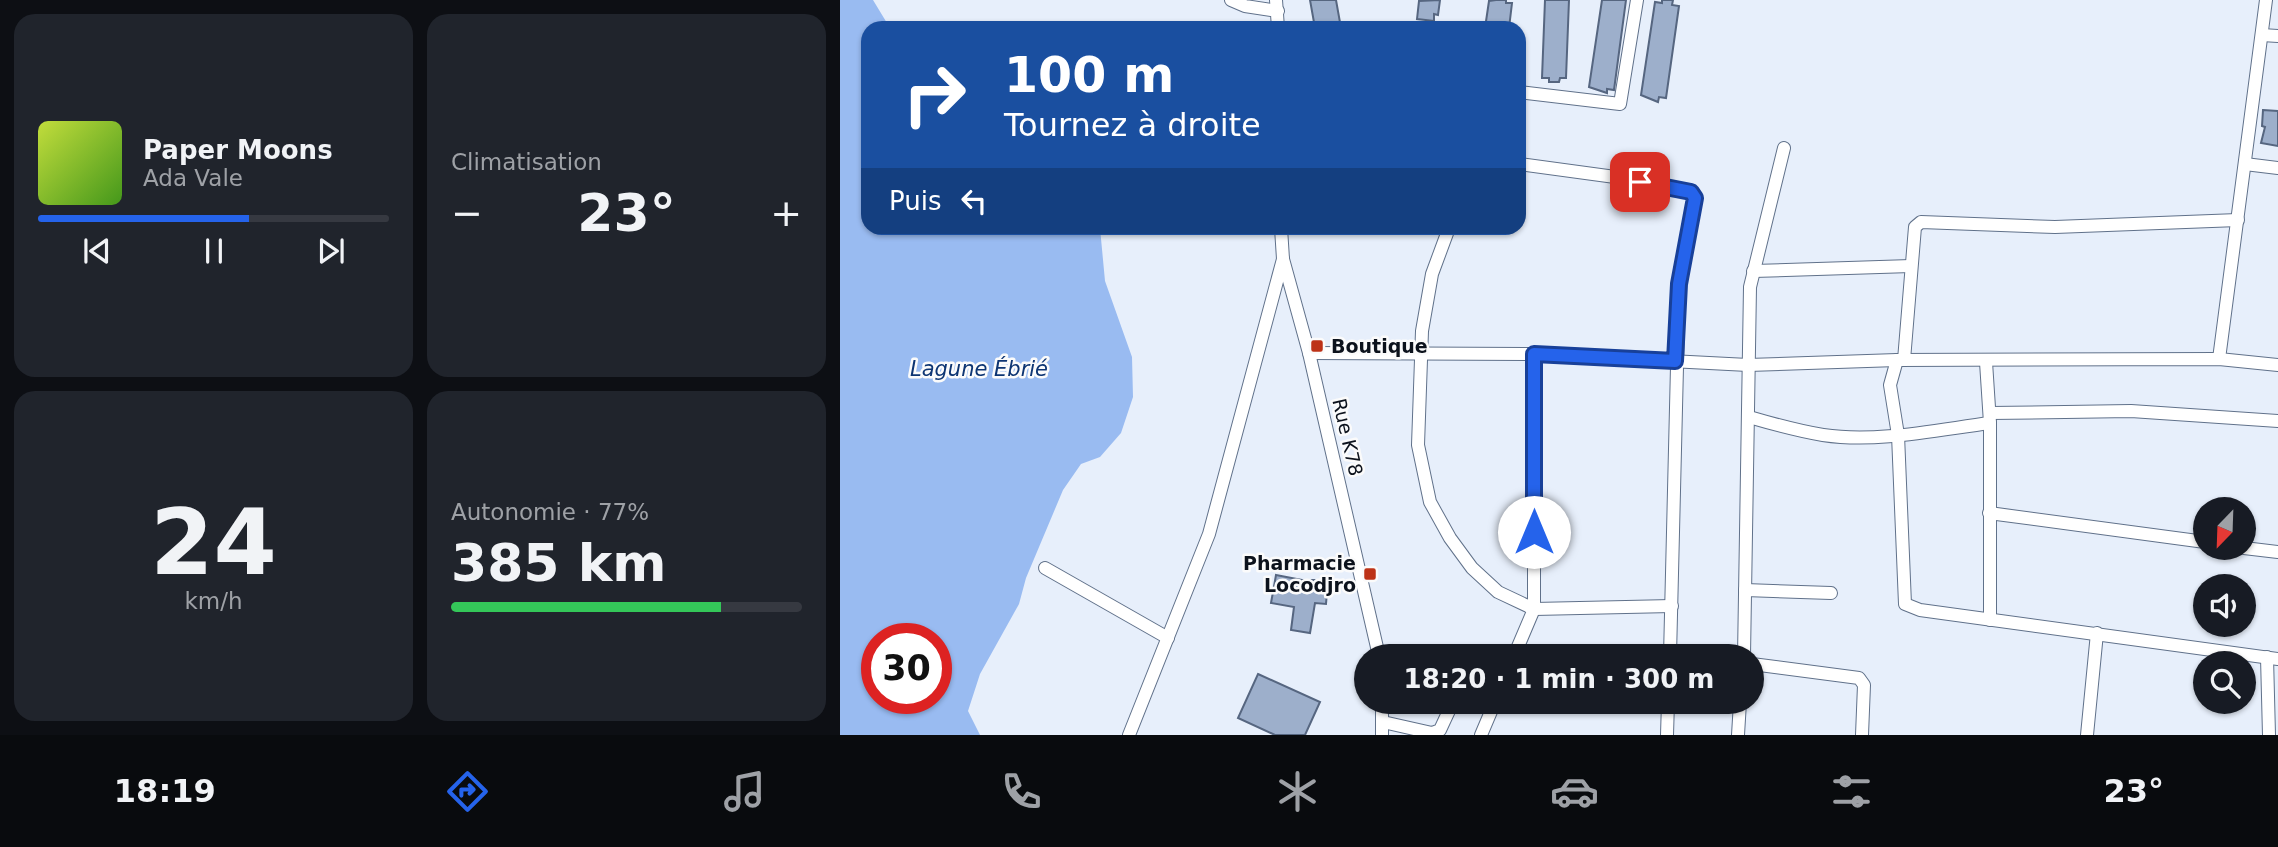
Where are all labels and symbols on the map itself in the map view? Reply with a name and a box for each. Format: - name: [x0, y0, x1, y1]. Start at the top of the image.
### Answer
- pin: [1610, 152, 1670, 212]
- place label: Boutique: [1331, 335, 1428, 357]
- marker: Boutique: [1309, 338, 1325, 354]
- water label: Lagune Ébrié: [910, 356, 1048, 381]
- street label: Rue K78: [1328, 396, 1368, 478]
- position arrow: [1497, 495, 1571, 569]
- north arrow: [2193, 497, 2256, 560]
- place label: Pharmacie Locodjro: [1243, 552, 1356, 596]
- marker: Pharmacie Locodjro: [1362, 566, 1378, 582]
- speed limit sign: 30: [861, 623, 952, 714]

